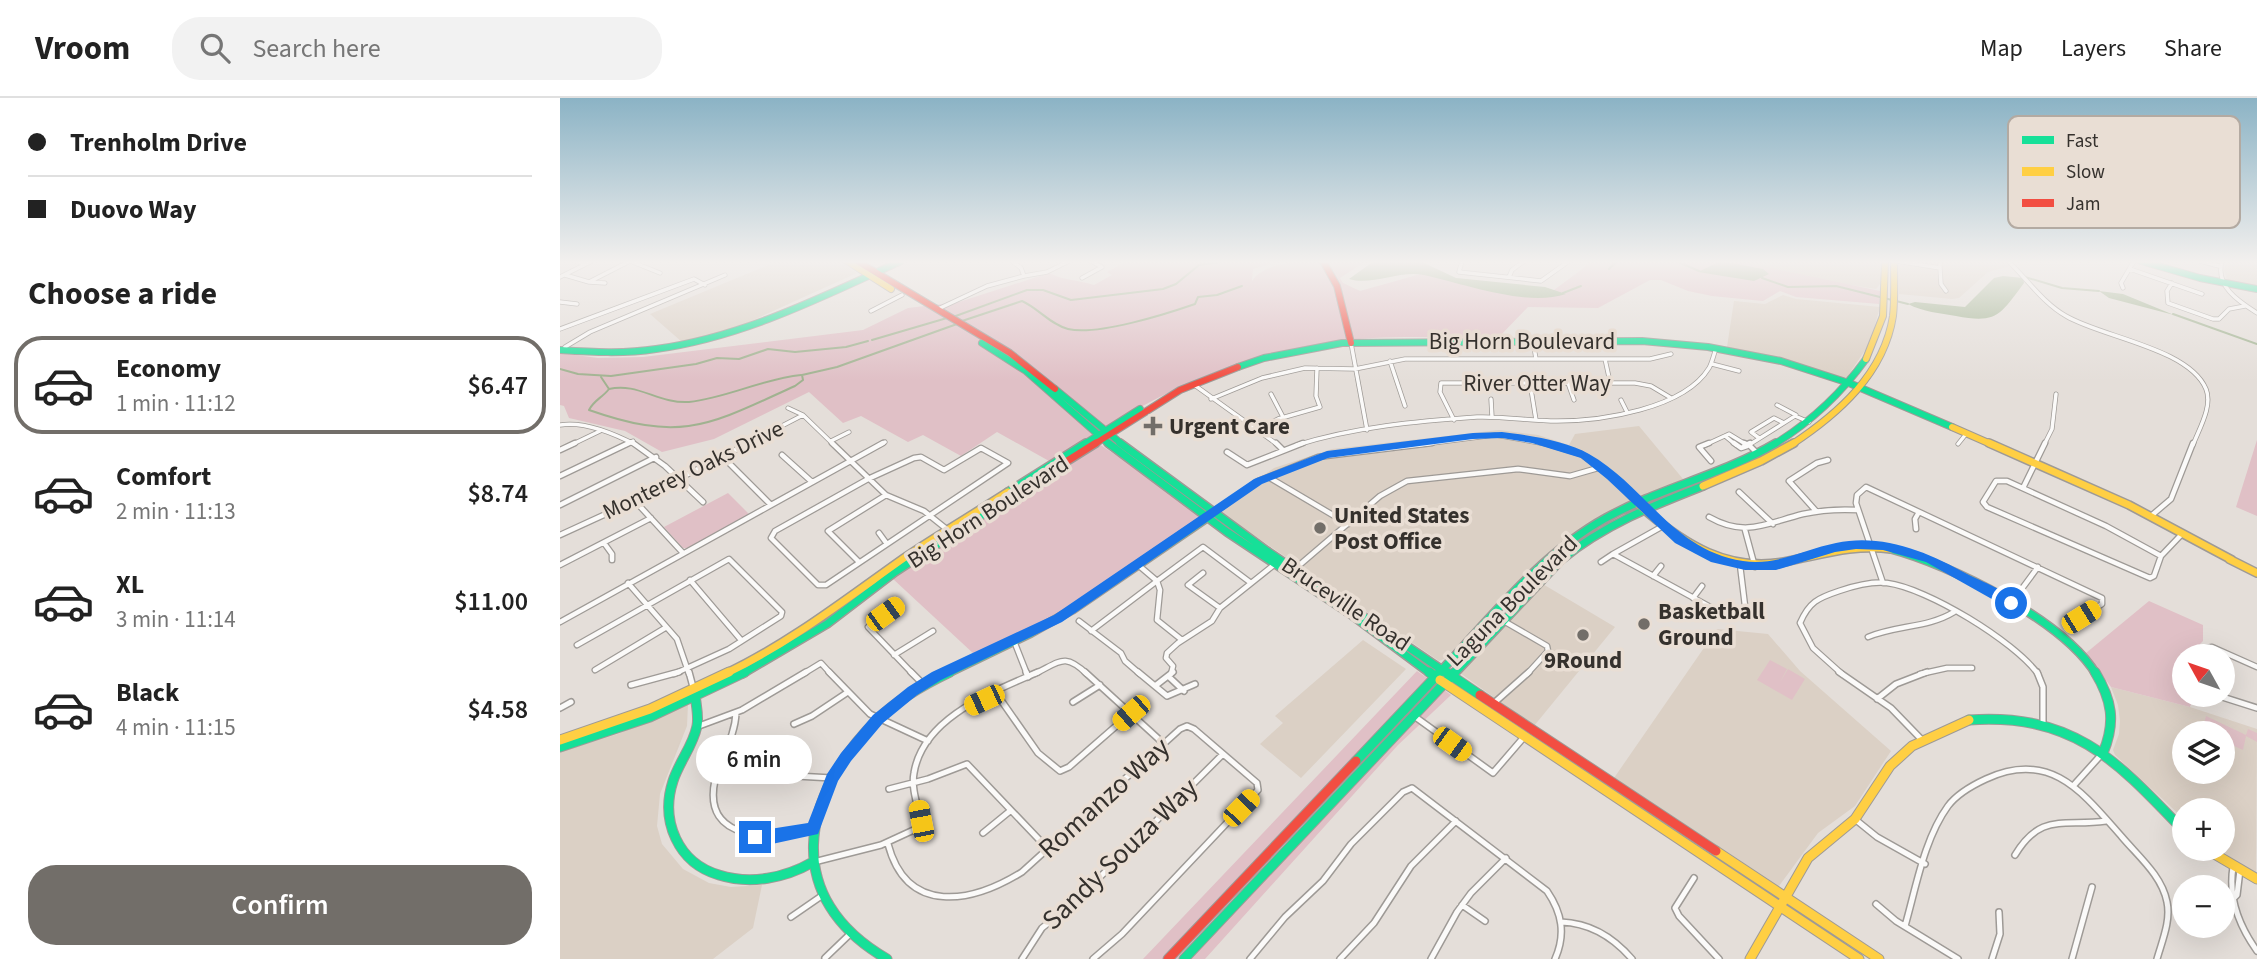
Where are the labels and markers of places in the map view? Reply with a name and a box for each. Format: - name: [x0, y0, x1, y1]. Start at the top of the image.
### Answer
- place label: Urgent Care: [1169, 410, 1290, 443]
- marker: Urgent Care: [1143, 416, 1163, 436]
- place label: United States Post Office: [1334, 499, 1470, 558]
- marker: United States Post Office: [1312, 520, 1328, 536]
- place label: Basketball Ground: [1658, 595, 1765, 654]
- marker: Basketball Ground: [1636, 616, 1652, 632]
- marker: 9Round: [1575, 627, 1591, 643]
- place label: 9Round: [1544, 644, 1622, 677]

